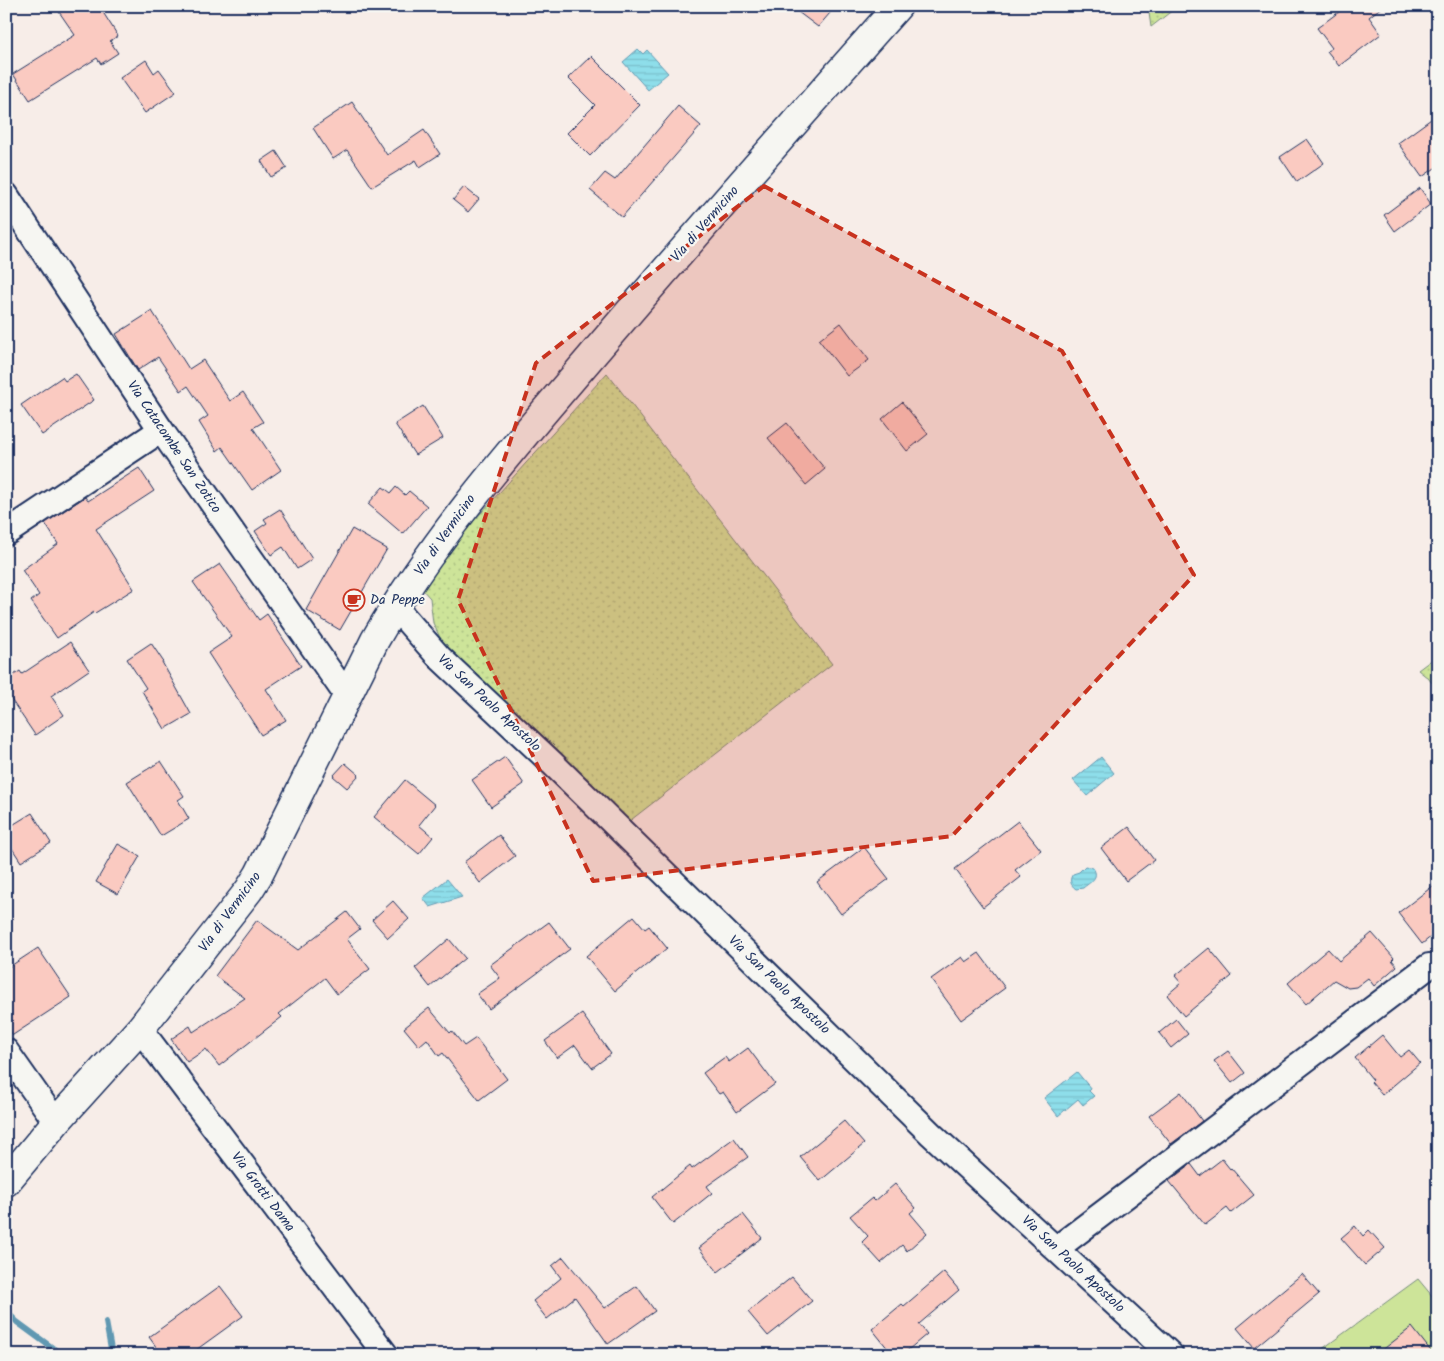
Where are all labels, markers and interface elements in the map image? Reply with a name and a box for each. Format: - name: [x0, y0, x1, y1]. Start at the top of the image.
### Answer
- street label: Via di Vermicino: [665, 181, 745, 267]
- street label: Via Catacombe San Zotico: [121, 376, 227, 518]
- street label: Via di Vermicino: [409, 490, 481, 580]
- cafe icon: Da Peppe: [342, 588, 366, 612]
- place label: Da Peppe: [370, 589, 425, 611]
- street label: Via San Paolo Apostolo: [432, 649, 546, 757]
- street label: Via di Vermicino: [193, 867, 267, 957]
- street label: Via San Paolo Apostolo: [723, 930, 835, 1040]
- street label: Via Grotti Dama: [225, 1147, 301, 1237]
- street label: Via San Paolo Apostolo: [1016, 1210, 1130, 1318]

